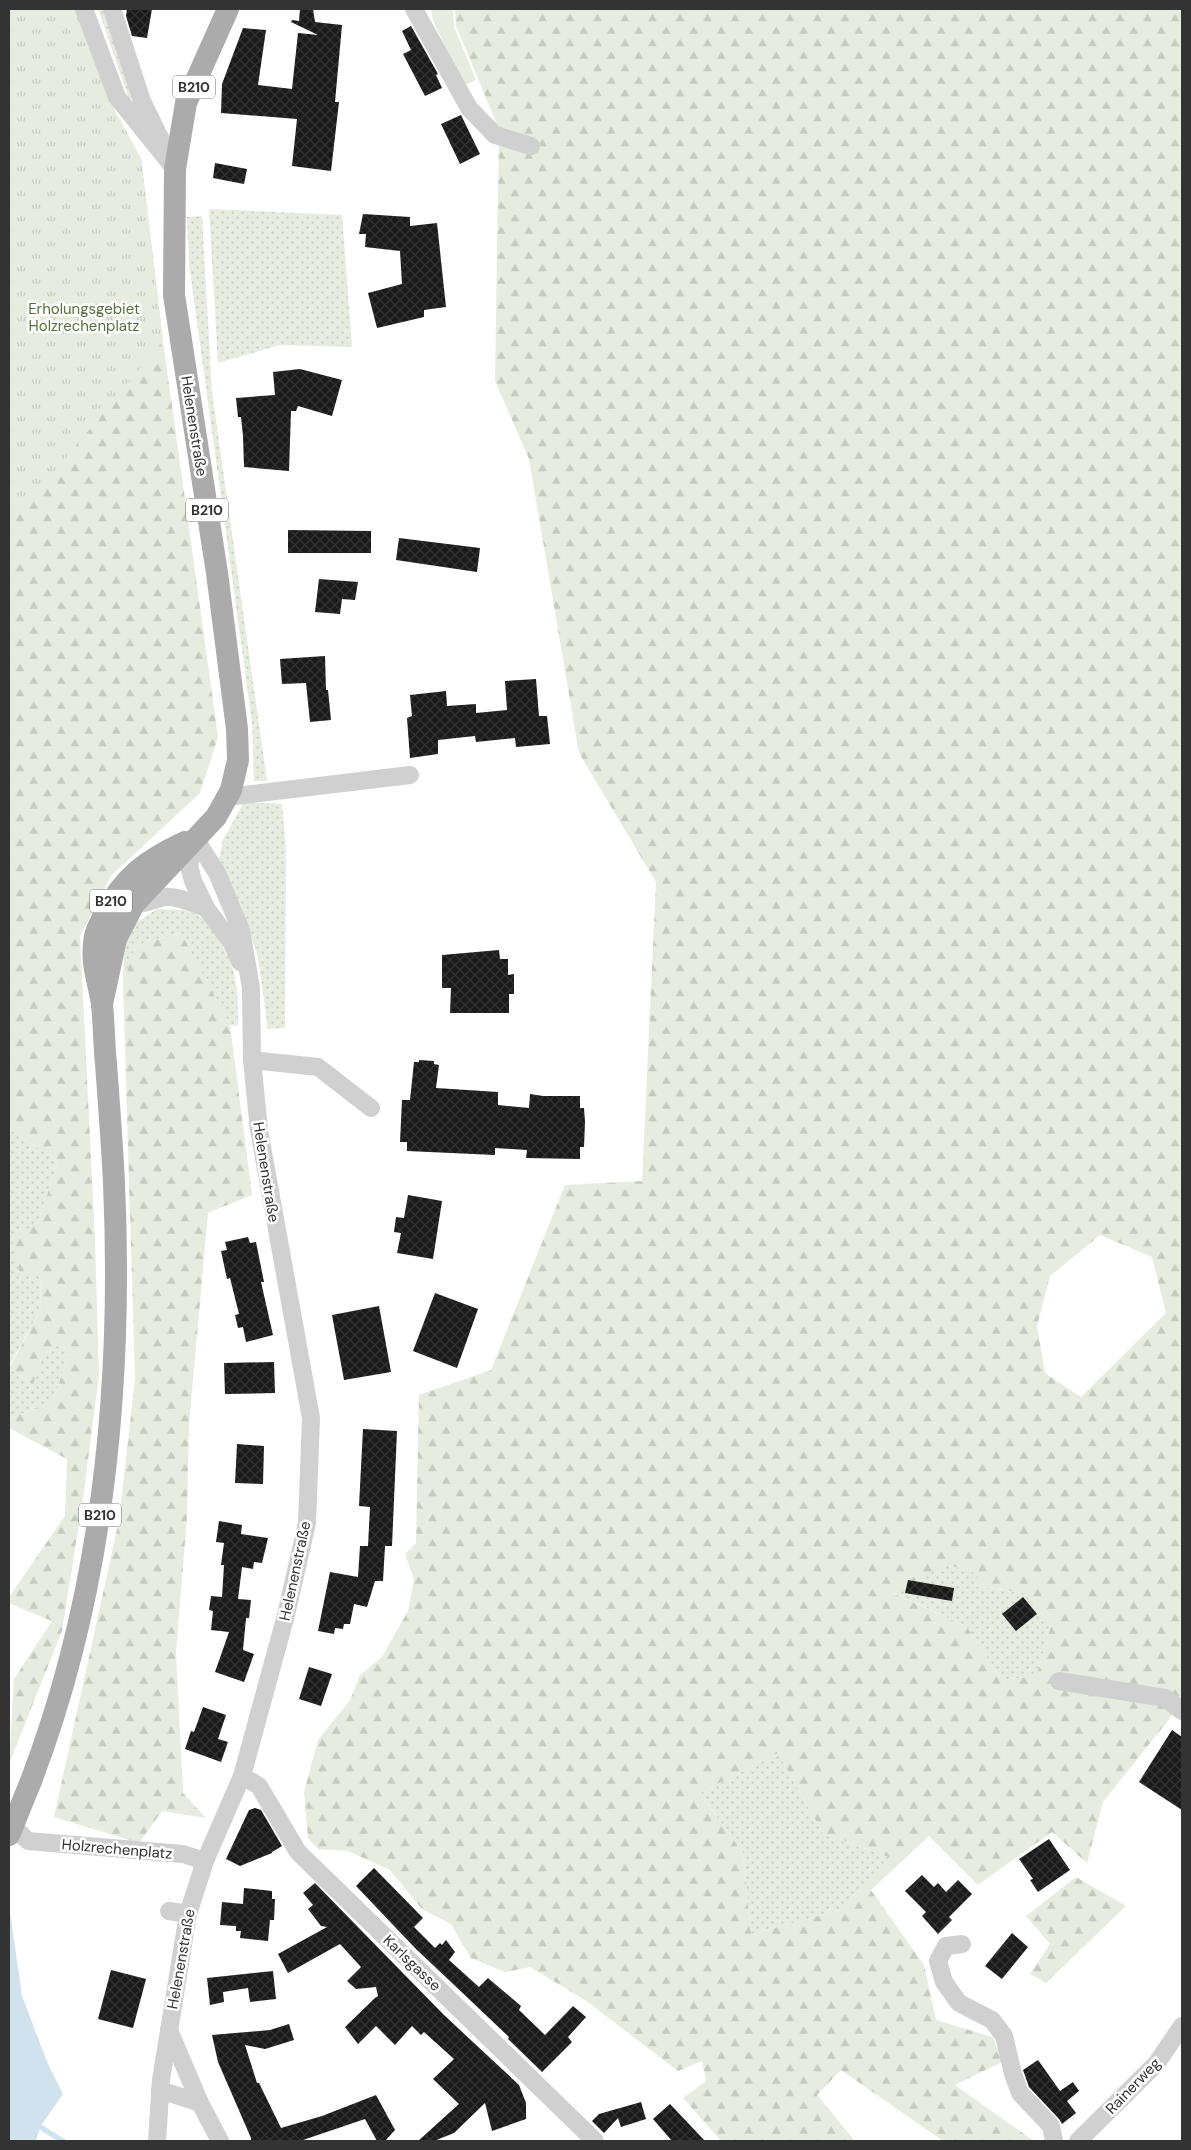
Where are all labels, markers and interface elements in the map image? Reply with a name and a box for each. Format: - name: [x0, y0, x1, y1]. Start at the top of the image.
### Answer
- road number: B210: [173, 75, 215, 98]
- park label: Erholungsgebiet Holzrechenplatz: [28, 299, 140, 336]
- street label: Helenenstraße: [176, 374, 212, 478]
- road number: B210: [186, 498, 228, 522]
- road number: B210: [90, 889, 132, 912]
- street label: Helenenstraße: [248, 1120, 284, 1224]
- road number: B210: [79, 1504, 121, 1526]
- street label: Helenenstraße: [275, 1519, 315, 1623]
- street label: Holzrechenplatz: [61, 1834, 173, 1864]
- street label: Helenenstraße: [162, 1907, 200, 2011]
- street label: Karlsgasse: [379, 1930, 445, 1996]
- street label: Rainerweg: [1101, 2053, 1165, 2119]

